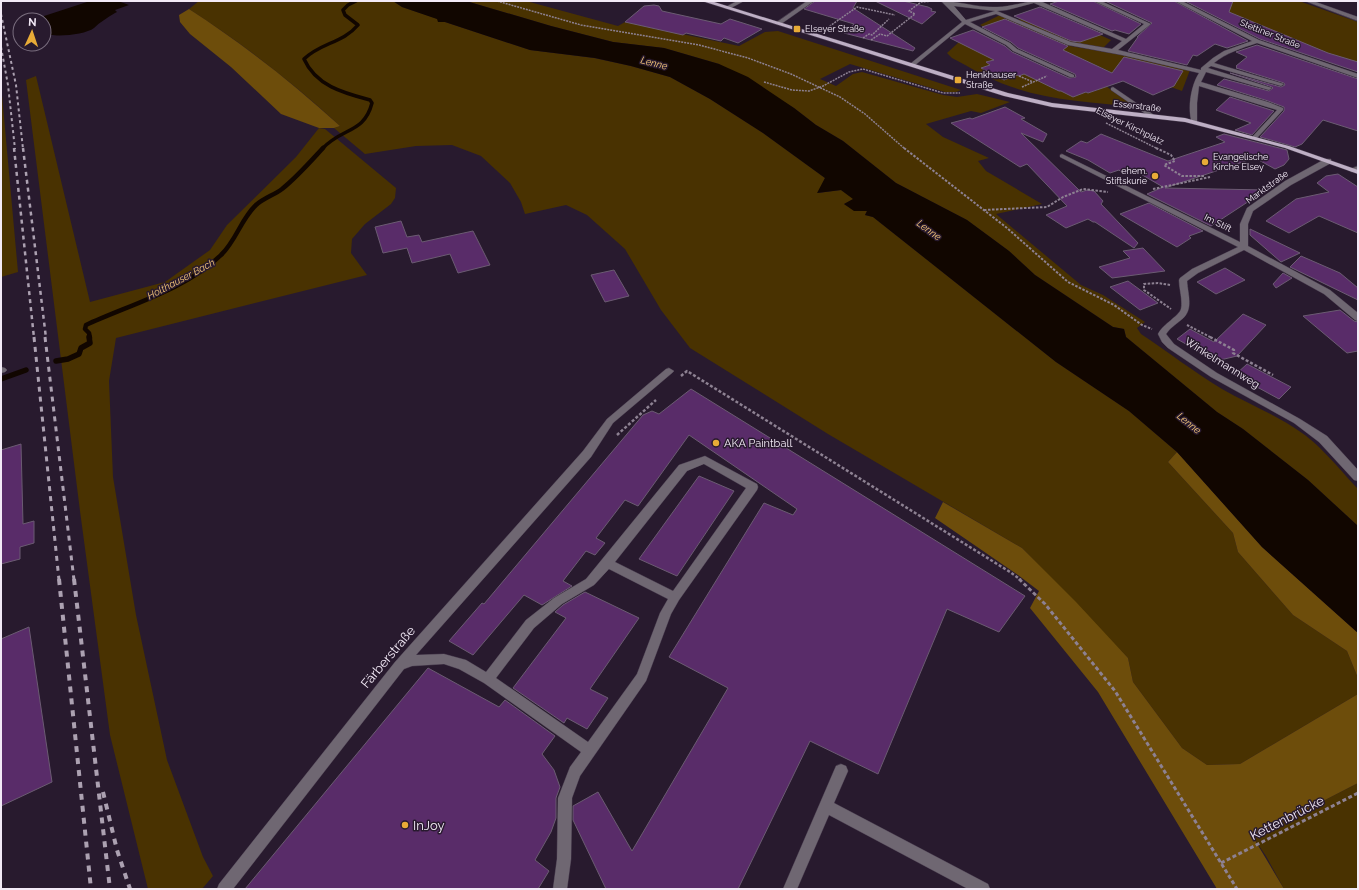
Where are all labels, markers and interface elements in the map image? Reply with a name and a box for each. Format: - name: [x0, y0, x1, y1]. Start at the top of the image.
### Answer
- north arrow: [12, 12, 52, 52]
- text: N: [28, 16, 37, 29]
- street label: Stettiner Straße: [1238, 17, 1302, 51]
- marker: Elseyer Straße: [792, 24, 802, 34]
- place label: Elseyer Straße: [805, 24, 865, 34]
- water label: Lenne: [639, 54, 669, 72]
- place label: Henkhauser Straße: [966, 70, 1017, 90]
- marker: Henkhauser Straße: [953, 75, 963, 85]
- street label: Esserstraße: [1112, 99, 1162, 114]
- street label: Elseyer Kirchplatz: [1095, 105, 1166, 147]
- place label: Evangelische Kirche Elsey: [1213, 152, 1269, 172]
- marker: Evangelische Kirche Elsey: [1200, 157, 1210, 167]
- place label: ehem. Stiftskurie: [1106, 166, 1148, 186]
- street label: Marktstraße: [1244, 168, 1290, 206]
- marker: ehem. Stiftskurie: [1150, 171, 1160, 181]
- street label: Im Stift: [1203, 212, 1233, 234]
- water label: Lenne: [915, 218, 944, 243]
- water label: Holthauser Bach: [145, 256, 217, 301]
- street label: Winkelmannweg: [1182, 335, 1262, 391]
- water label: Lenne: [1175, 410, 1204, 436]
- place label: AKA Paintball: [724, 437, 792, 450]
- marker: AKA Paintball: [711, 438, 721, 448]
- street label: Färberstraße: [358, 623, 418, 691]
- street label: Kettenbrücke: [1248, 793, 1327, 843]
- place label: InJoy: [413, 818, 444, 833]
- marker: InJoy: [400, 820, 410, 830]

